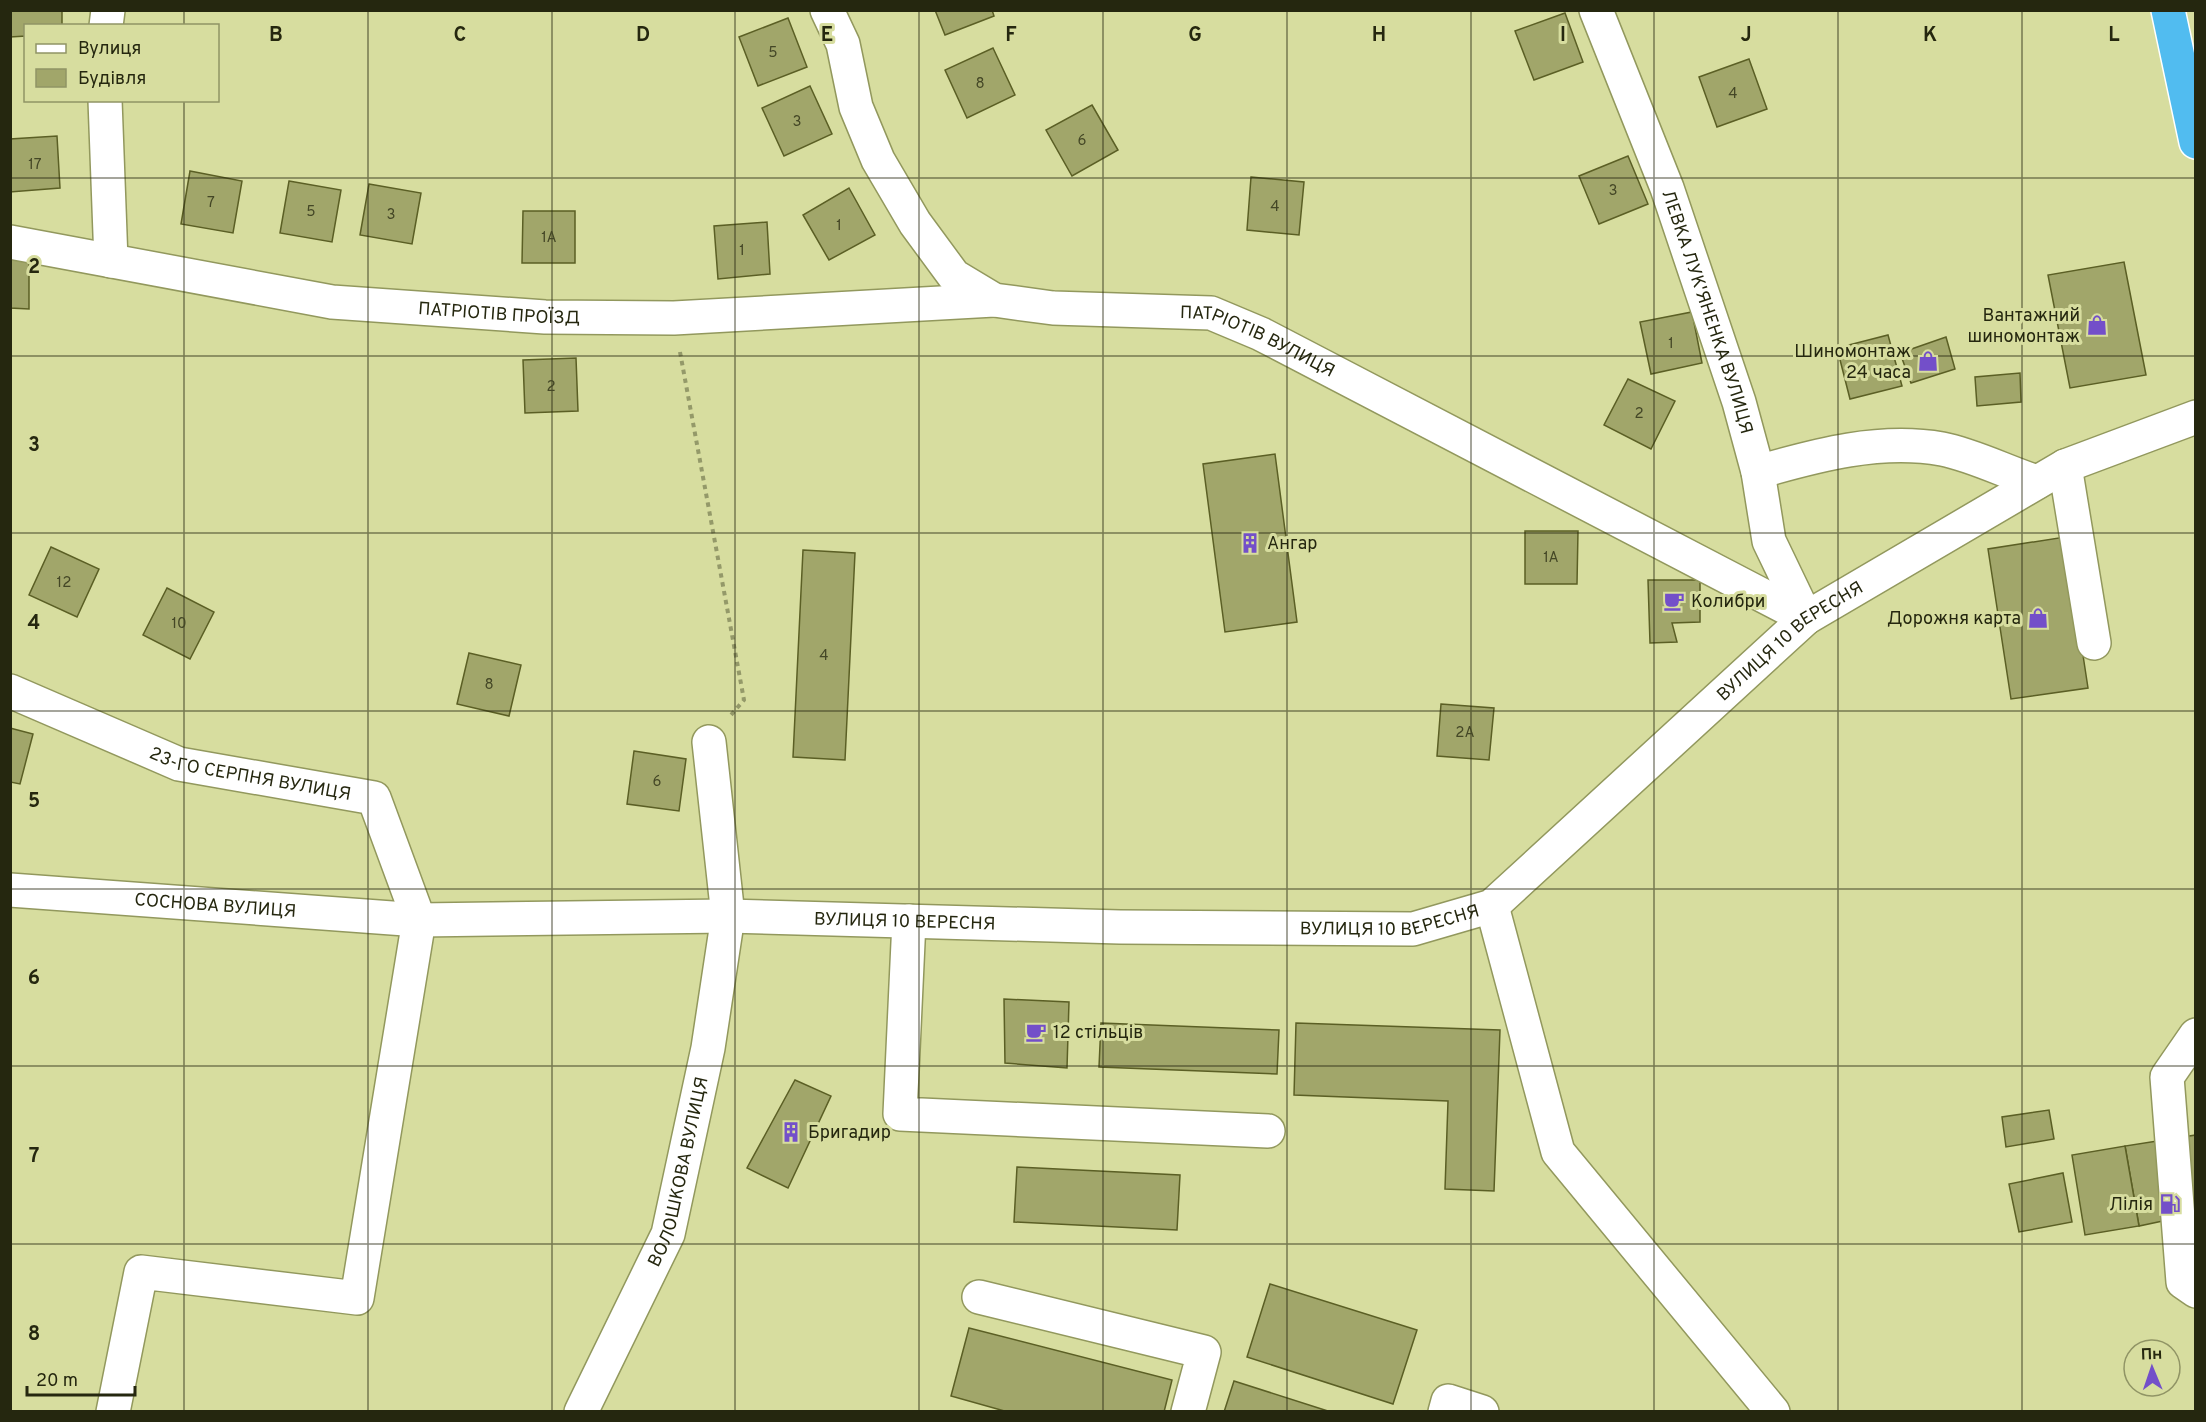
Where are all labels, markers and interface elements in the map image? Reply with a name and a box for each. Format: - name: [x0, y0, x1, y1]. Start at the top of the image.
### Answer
- text: B: [269, 23, 283, 49]
- text: C: [454, 23, 466, 49]
- text: D: [636, 23, 650, 49]
- text: E: [821, 23, 833, 49]
- text: F: [1005, 23, 1017, 49]
- text: G: [1188, 23, 1202, 49]
- text: H: [1372, 23, 1386, 49]
- text: I: [1560, 23, 1566, 49]
- text: J: [1740, 23, 1752, 49]
- text: K: [1923, 23, 1937, 49]
- text: L: [2108, 23, 2120, 49]
- legend: [24, 24, 219, 102]
- text: Вулиця: [78, 38, 141, 61]
- house number: 5: [768, 44, 778, 63]
- text: Будівля: [78, 68, 146, 91]
- house number: 8: [975, 75, 985, 94]
- house number: 4: [1728, 85, 1738, 104]
- house number: 3: [792, 113, 802, 132]
- house number: 6: [1078, 132, 1087, 151]
- house number: 17: [28, 156, 42, 175]
- house number: 3: [1608, 182, 1618, 201]
- street label: ЛЕВКА ЛУК'ЯНЕНКА ВУЛИЦЯ: [1655, 187, 1757, 437]
- house number: 7: [207, 194, 215, 213]
- house number: 4: [1270, 198, 1280, 217]
- house number: 5: [306, 203, 316, 222]
- house number: 3: [386, 206, 396, 225]
- house number: 1: [836, 217, 842, 236]
- house number: 1А: [541, 229, 557, 248]
- house number: 1: [739, 242, 745, 261]
- text: 2: [28, 255, 40, 281]
- street label: ПАТРІОТІВ ПРОЇЗД: [417, 298, 580, 330]
- street label: ПАТРІОТІВ ВУЛИЦЯ: [1179, 302, 1338, 383]
- place label: Вантажний шиномонтаж: [1967, 305, 2080, 349]
- shop icon: Вантажний шиномонтаж: [2085, 313, 2109, 337]
- house number: 1: [1668, 335, 1674, 354]
- place label: Шиномонтаж 24 часа: [1794, 341, 1911, 385]
- shop icon: Шиномонтаж 24 часа: [1916, 349, 1940, 373]
- house number: 2: [546, 378, 556, 397]
- house number: 2: [1634, 405, 1644, 424]
- text: 3: [28, 433, 40, 459]
- building icon: Ангар: [1238, 531, 1262, 555]
- place label: Ангар: [1267, 533, 1317, 556]
- house number: 1А: [1543, 549, 1559, 568]
- house number: 12: [57, 574, 71, 593]
- street label: ВУЛИЦЯ 10 ВЕРЕСНЯ: [1713, 577, 1868, 707]
- cafe icon: Колибри: [1662, 589, 1686, 613]
- place label: Колибри: [1691, 591, 1765, 614]
- shop icon: Дорожня карта: [2026, 606, 2050, 630]
- place label: Дорожня карта: [1887, 608, 2021, 631]
- text: 4: [28, 611, 40, 637]
- house number: 10: [171, 615, 187, 634]
- house number: 4: [819, 647, 829, 666]
- house number: 8: [484, 676, 494, 695]
- house number: 2А: [1455, 724, 1475, 743]
- street label: 23-ГО СЕРПНЯ ВУЛИЦЯ: [146, 743, 353, 807]
- house number: 6: [653, 773, 662, 792]
- text: 5: [28, 789, 40, 815]
- street label: СОСНОВА ВУЛИЦЯ: [134, 889, 297, 924]
- street label: ВУЛИЦЯ 10 ВЕРЕСНЯ: [1300, 900, 1482, 942]
- street label: ВУЛИЦЯ 10 ВЕРЕСНЯ: [814, 908, 996, 937]
- text: 6: [28, 966, 40, 992]
- cafe icon: 12 стільців: [1024, 1020, 1048, 1044]
- place label: 12 стільців: [1053, 1022, 1143, 1045]
- street label: ВОЛОШКОВА ВУЛИЦЯ: [644, 1075, 714, 1271]
- building icon: Бригадир: [779, 1120, 803, 1144]
- place label: Бригадир: [808, 1122, 891, 1145]
- text: 7: [29, 1144, 39, 1170]
- fuel station icon: Лілія: [2158, 1192, 2182, 1216]
- place label: Лілія: [2109, 1194, 2153, 1217]
- text: 8: [28, 1322, 40, 1348]
- north arrow: [2122, 1338, 2182, 1398]
- text: Пн: [2140, 1345, 2163, 1365]
- scale bar: [27, 1359, 135, 1397]
- text: 20 m: [36, 1370, 78, 1393]

